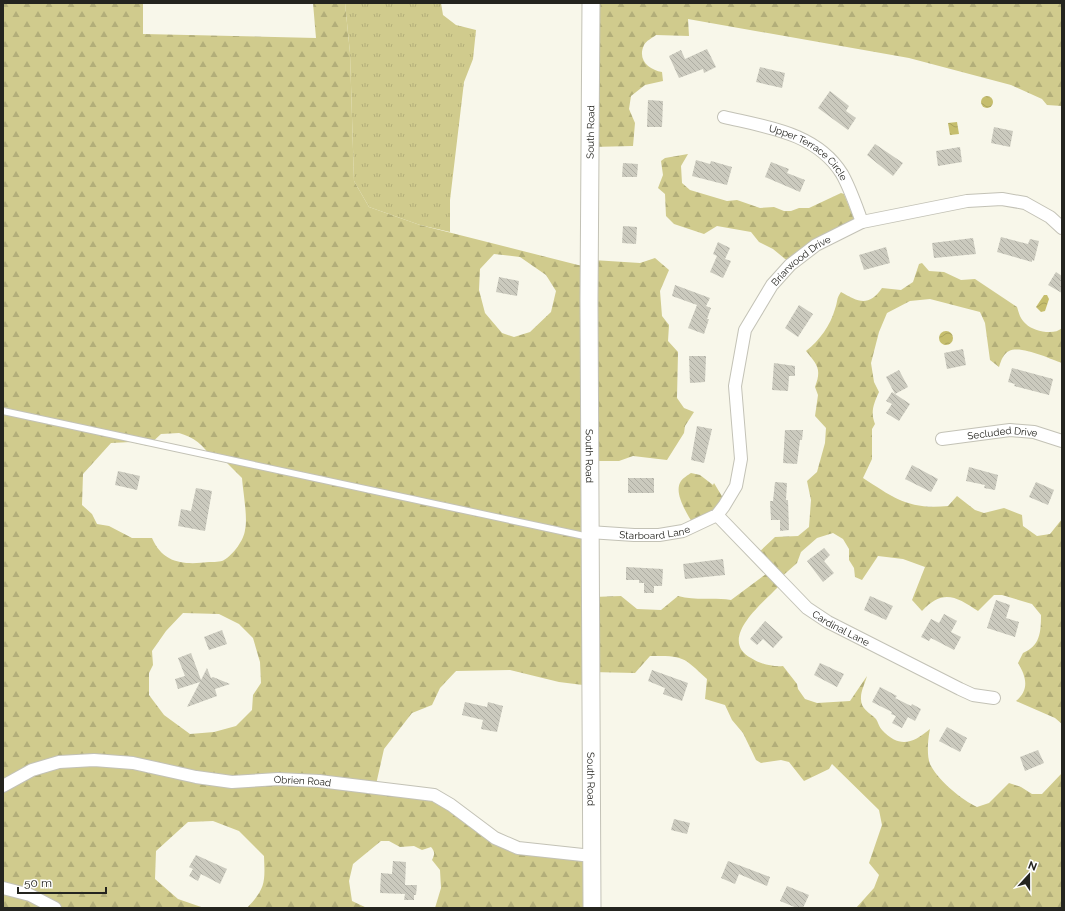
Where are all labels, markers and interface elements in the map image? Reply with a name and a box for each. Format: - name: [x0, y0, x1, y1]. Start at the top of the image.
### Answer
- street label: South Road: [585, 105, 596, 159]
- street label: Upper Terrace Circle: [768, 123, 850, 183]
- street label: Briarwood Drive: [769, 234, 833, 288]
- street label: Secluded Drive: [967, 425, 1039, 442]
- street label: South Road: [584, 429, 595, 483]
- street label: Starboard Lane: [619, 523, 692, 541]
- street label: Cardinal Lane: [810, 608, 871, 648]
- street label: South Road: [585, 752, 596, 806]
- street label: Obrien Road: [273, 774, 332, 788]
- north arrow: [1009, 855, 1049, 895]
- text: N: [1026, 859, 1039, 874]
- scale bar: [18, 869, 106, 895]
- text: 50 m: [24, 876, 52, 890]

